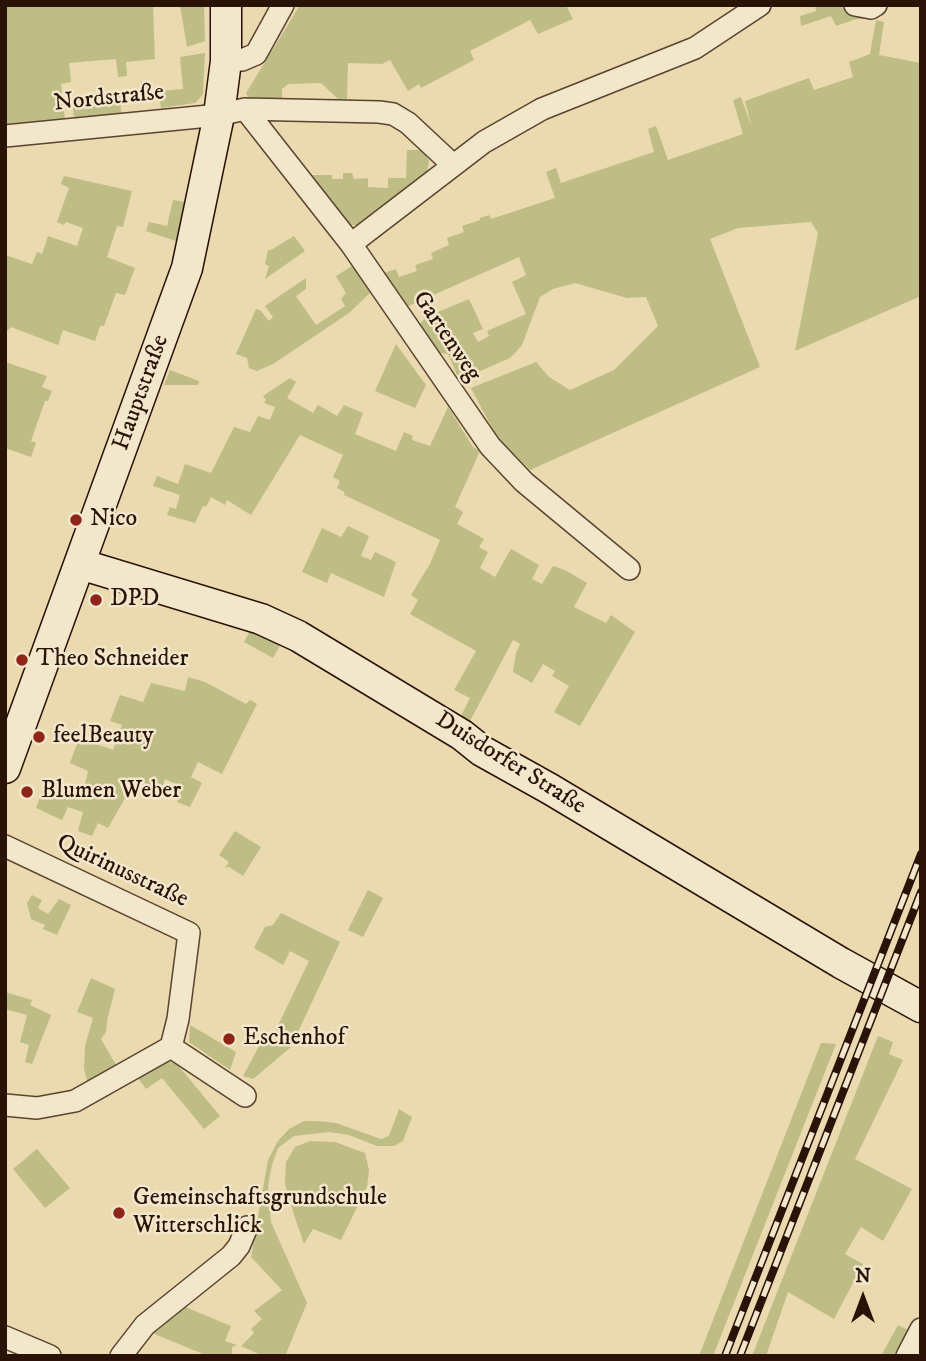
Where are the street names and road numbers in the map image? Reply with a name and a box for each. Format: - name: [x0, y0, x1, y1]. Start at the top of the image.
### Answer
- street label: Nordstraße: [52, 79, 166, 119]
- street label: Gartenweg: [405, 286, 487, 388]
- street label: Hauptstraße: [108, 331, 176, 455]
- street label: Duisdorfer Straße: [430, 706, 590, 822]
- street label: Quirinusstraße: [52, 829, 192, 915]

